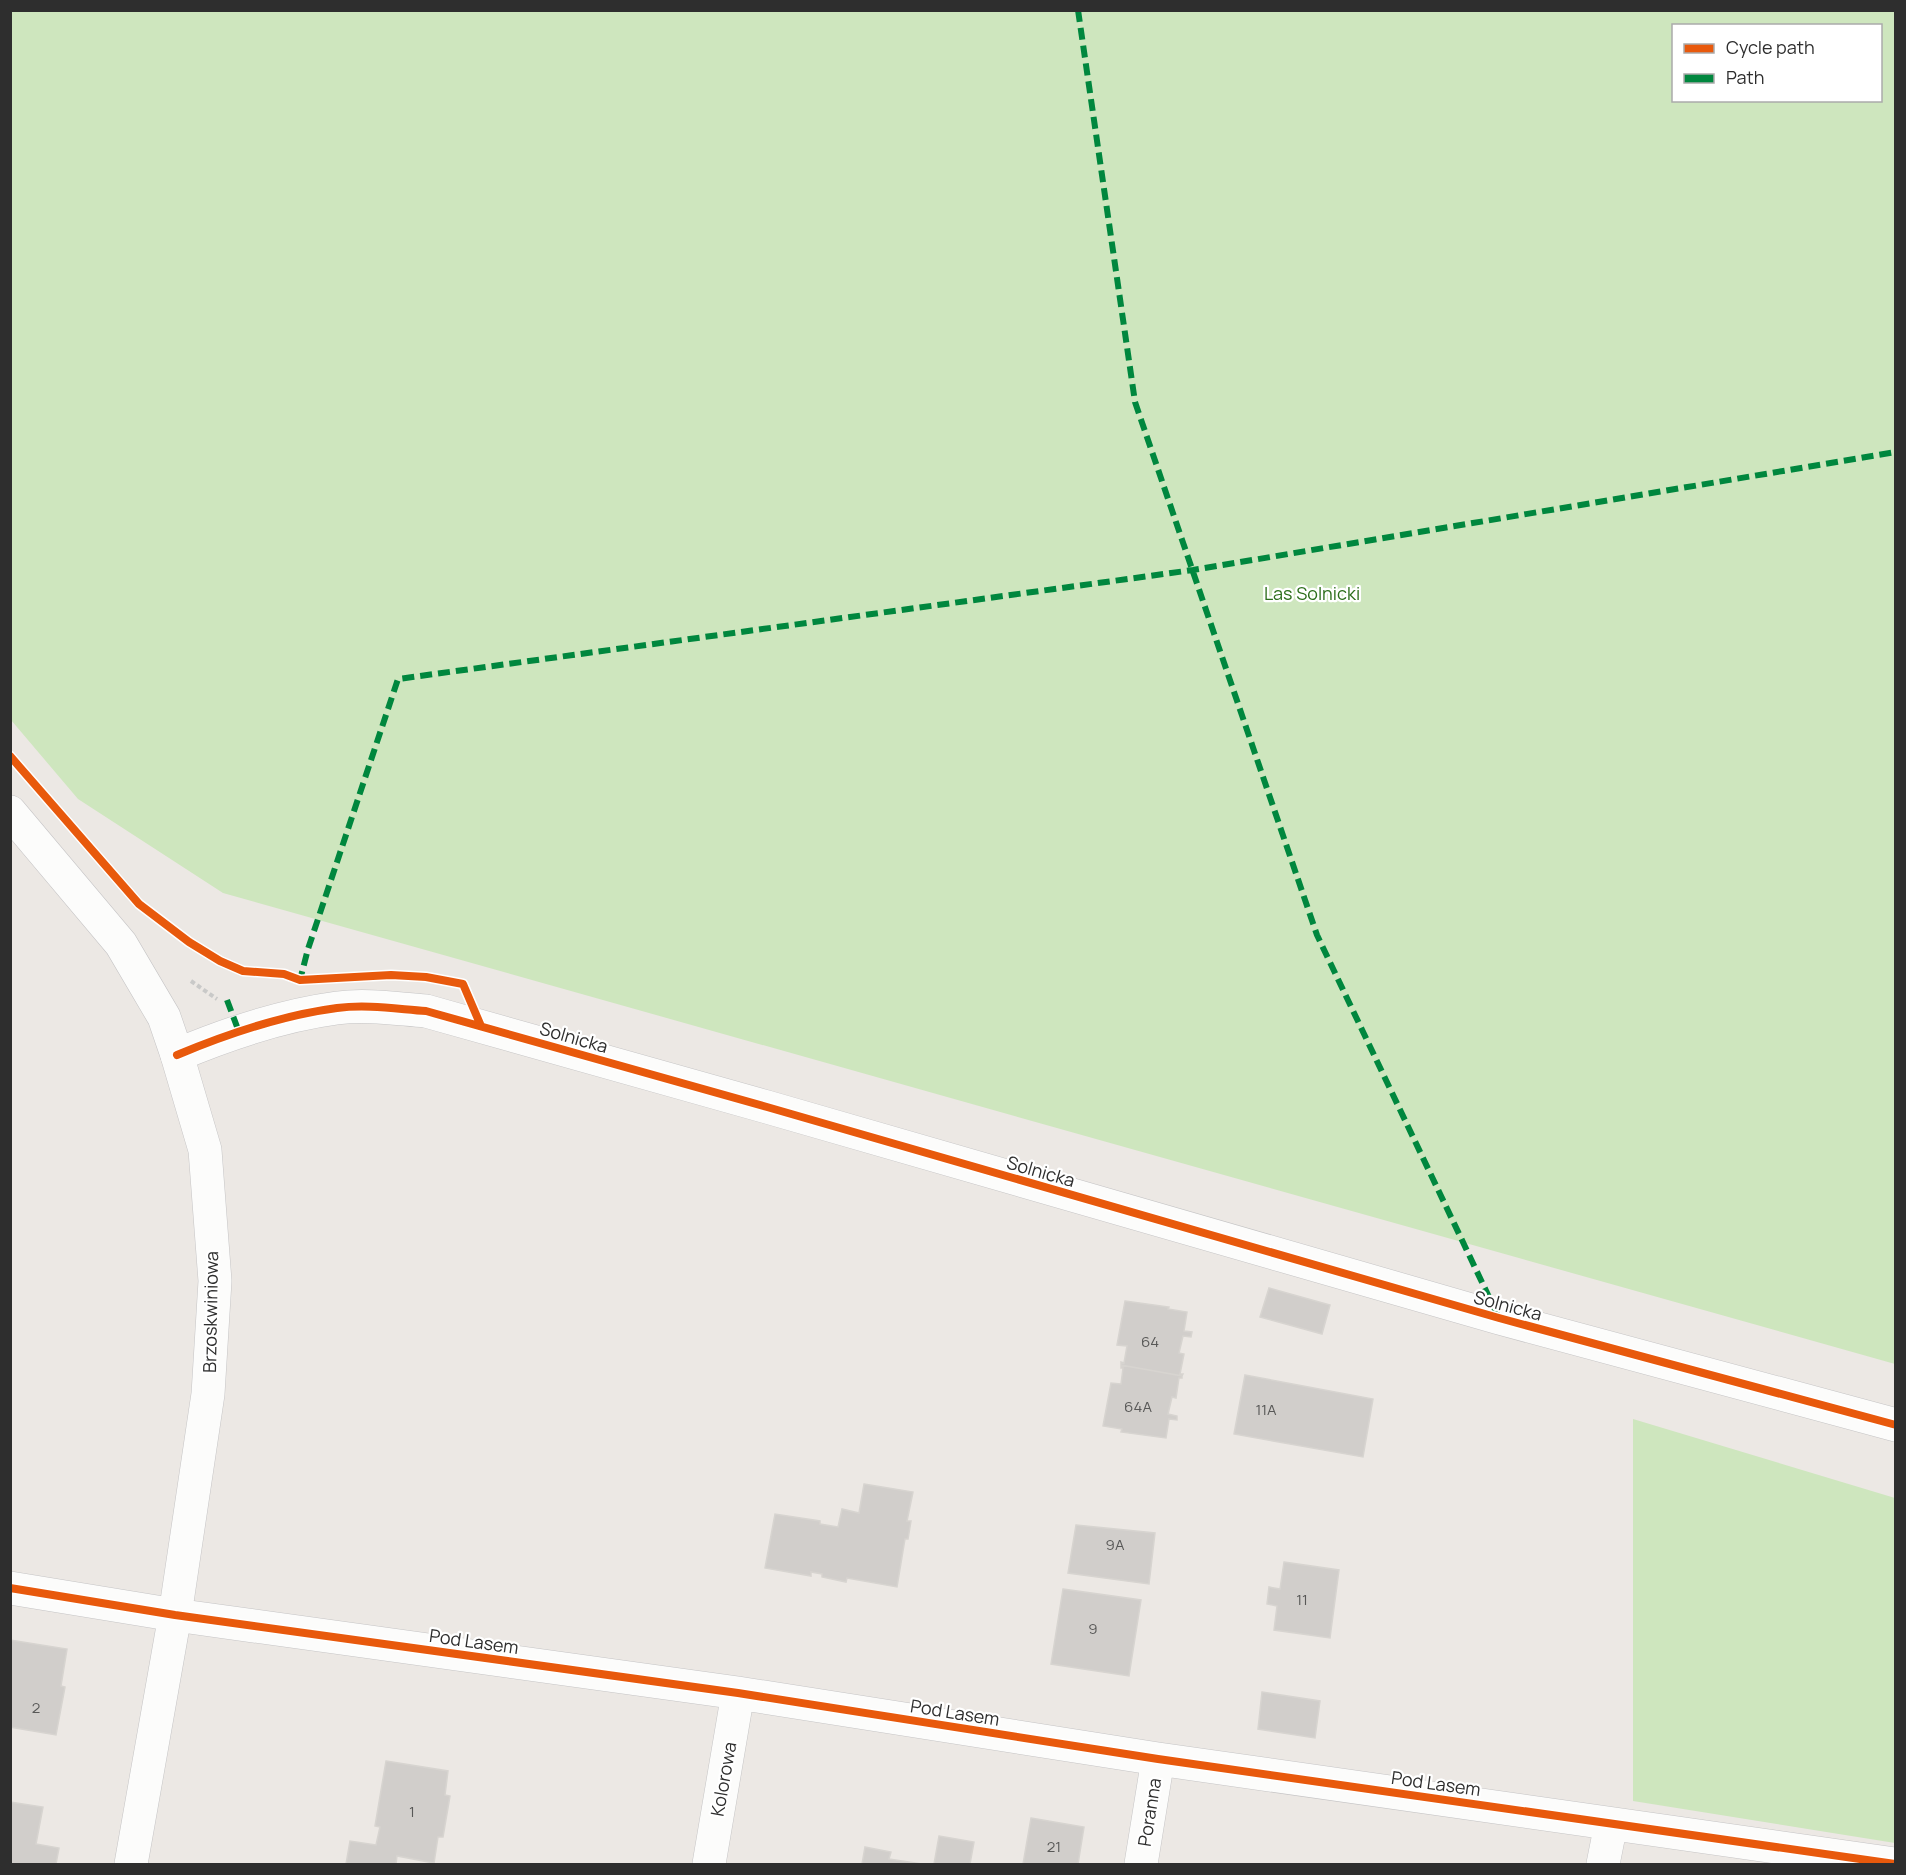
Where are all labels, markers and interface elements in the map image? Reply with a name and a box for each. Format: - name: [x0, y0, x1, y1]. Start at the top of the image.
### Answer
- legend: [1672, 24, 1882, 102]
- text: Cycle path: [1726, 35, 1815, 59]
- text: Path: [1726, 65, 1764, 89]
- park label: Las Solnicki: [1264, 581, 1360, 605]
- street label: Solnicka: [537, 1016, 611, 1058]
- street label: Solnicka: [1004, 1150, 1078, 1192]
- street label: Brzoskwiniowa: [197, 1251, 223, 1373]
- street label: Solnicka: [1471, 1284, 1545, 1326]
- house number: 64: [1141, 1331, 1159, 1352]
- house number: 64A: [1124, 1396, 1152, 1417]
- house number: 11A: [1255, 1399, 1277, 1420]
- house number: 9A: [1106, 1534, 1125, 1555]
- house number: 11: [1296, 1589, 1308, 1610]
- house number: 9: [1088, 1618, 1098, 1639]
- street label: Pod Lasem: [428, 1623, 520, 1659]
- street label: Pod Lasem: [909, 1693, 1001, 1731]
- house number: 2: [32, 1697, 40, 1718]
- street label: Kolorowa: [705, 1740, 741, 1818]
- street label: Pod Lasem: [1390, 1765, 1482, 1801]
- street label: Poranna: [1132, 1776, 1166, 1848]
- house number: 1: [409, 1801, 415, 1822]
- house number: 21: [1047, 1836, 1061, 1857]

